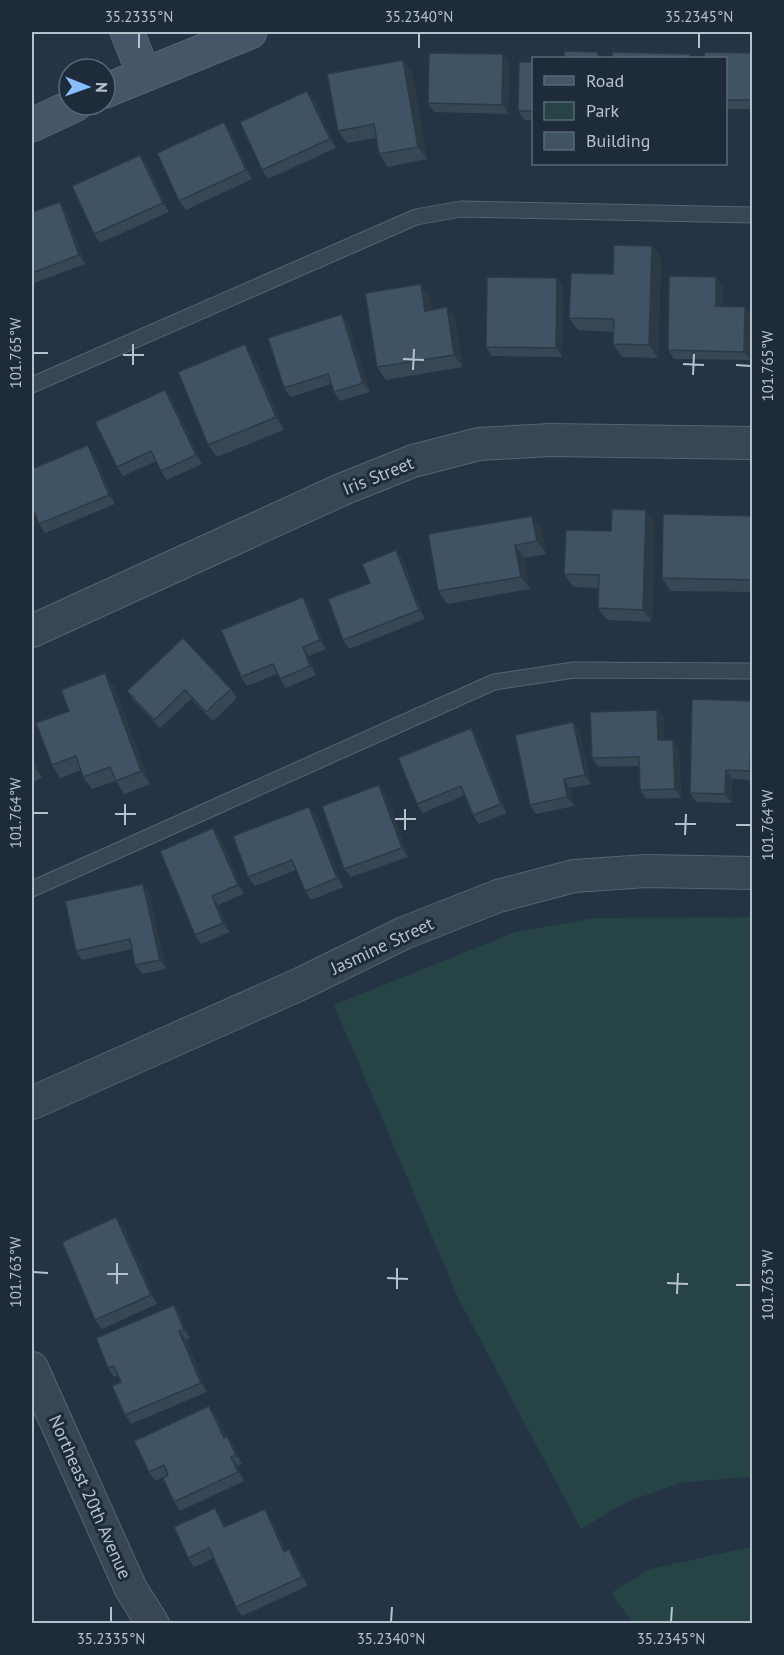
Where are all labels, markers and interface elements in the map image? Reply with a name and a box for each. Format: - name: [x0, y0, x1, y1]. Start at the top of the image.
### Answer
- text: 35.2335°N: [105, 7, 173, 26]
- text: 35.2340°N: [385, 7, 453, 26]
- text: 35.2345°N: [665, 7, 733, 26]
- north arrow: [57, 57, 117, 117]
- legend: [532, 57, 727, 165]
- text: Road: [586, 69, 624, 92]
- text: N: [92, 82, 112, 93]
- text: Park: [586, 99, 619, 122]
- text: Building: [586, 129, 650, 152]
- text: 101.765°W: [6, 317, 25, 389]
- text: 101.765°W: [758, 330, 777, 402]
- street label: Iris Street: [339, 451, 417, 500]
- text: 101.764°W: [6, 777, 25, 849]
- text: 101.764°W: [758, 789, 777, 861]
- street label: Jasmine Street: [326, 912, 437, 980]
- text: 101.763°W: [6, 1236, 25, 1308]
- text: 101.763°W: [758, 1249, 777, 1321]
- street label: Northeast 20th Avenue: [44, 1411, 137, 1582]
- text: 35.2335°N: [77, 1629, 145, 1648]
- text: 35.2340°N: [357, 1629, 425, 1648]
- text: 35.2345°N: [637, 1629, 705, 1648]

